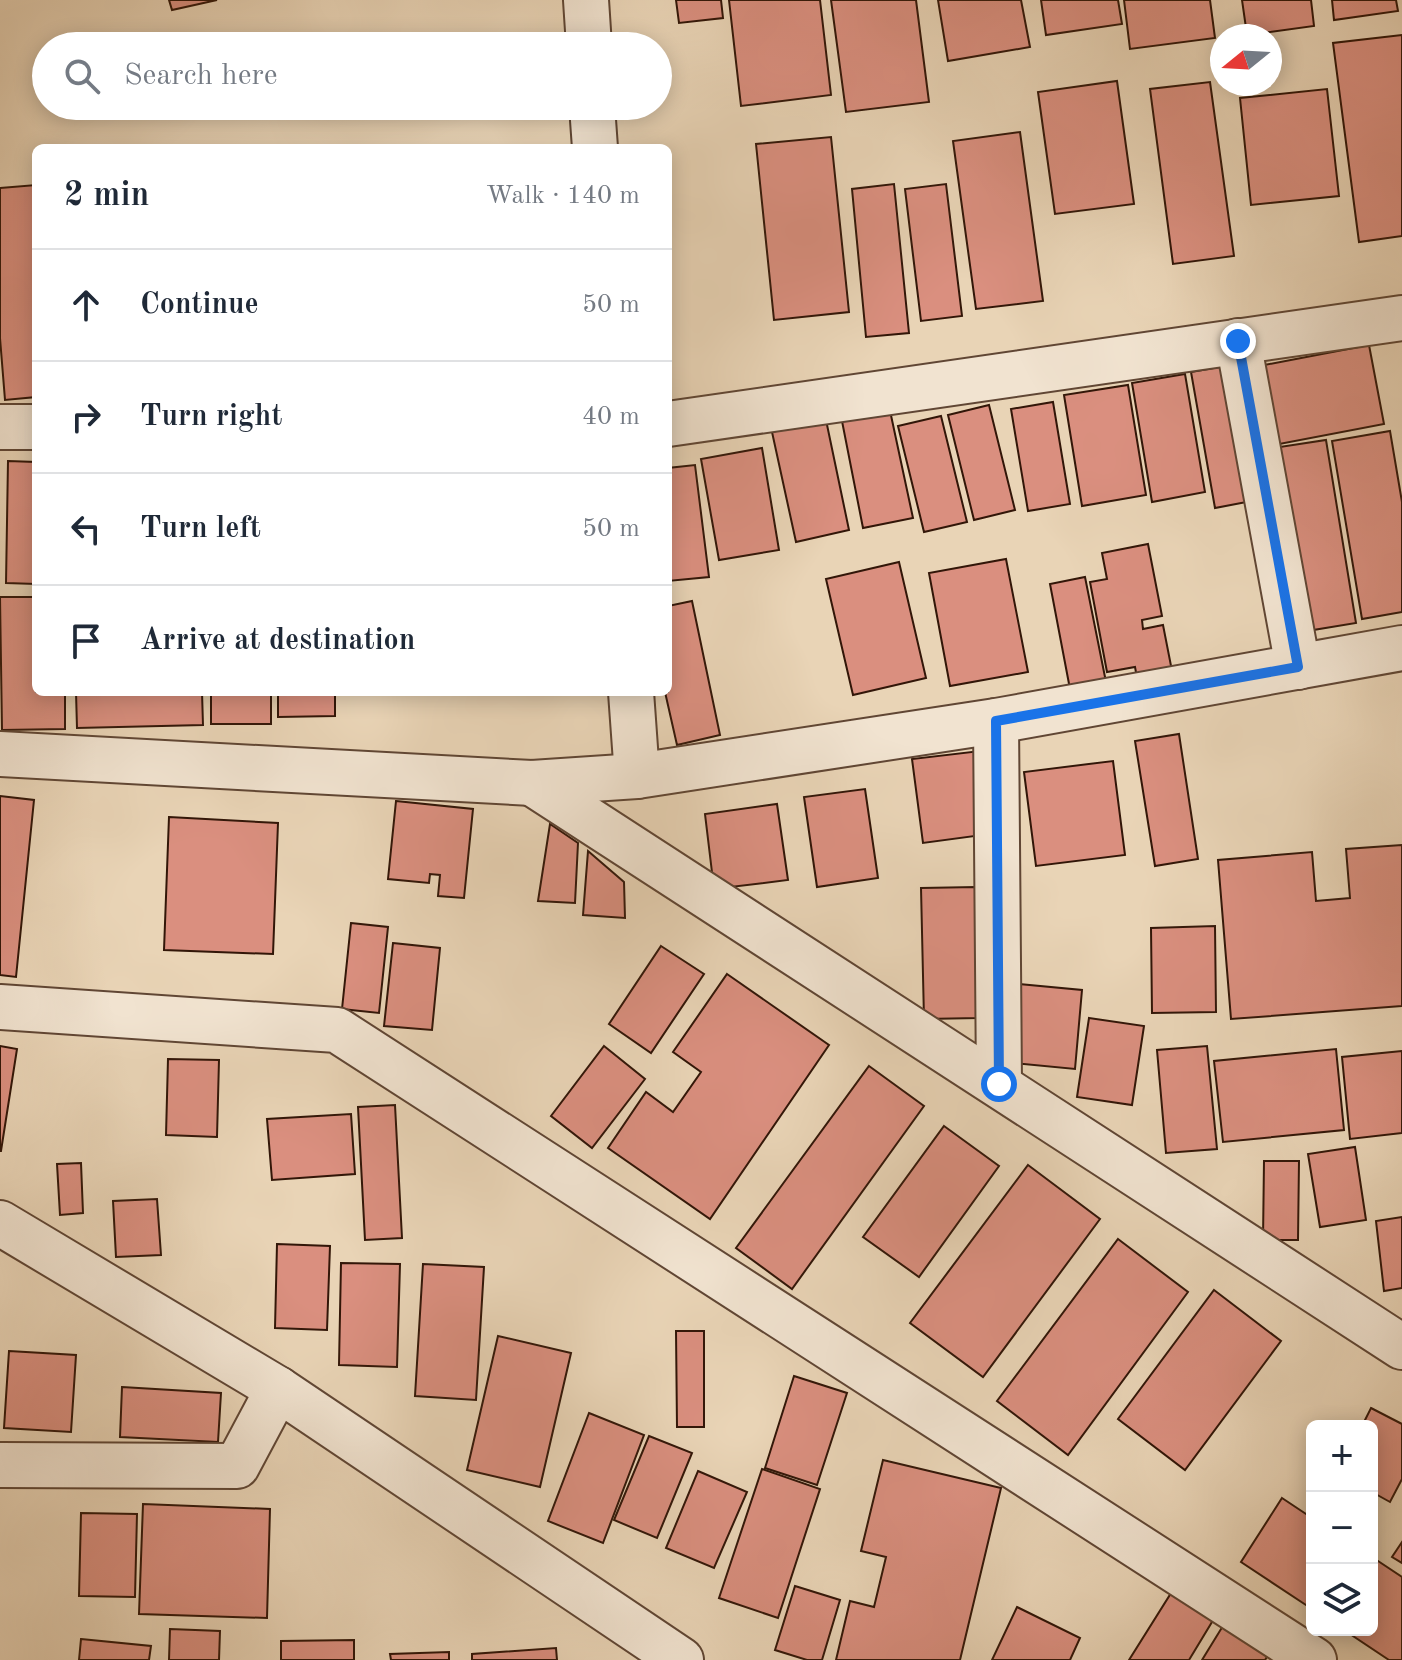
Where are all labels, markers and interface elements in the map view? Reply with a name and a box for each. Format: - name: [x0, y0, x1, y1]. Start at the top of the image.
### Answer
- north arrow: [1210, 24, 1282, 96]
- search box: [32, 32, 672, 120]
- icon: search: [60, 54, 104, 98]
- text: Search here: [124, 61, 278, 91]
- text: 2 min: [64, 179, 149, 213]
- text: Walk · 140 m: [486, 183, 640, 209]
- icon: ahead: [64, 283, 108, 327]
- text: Continue: [140, 290, 259, 320]
- text: 50 m: [582, 292, 640, 318]
- route end: [1220, 323, 1256, 359]
- icon: right: [64, 395, 108, 439]
- text: Turn right: [140, 402, 282, 432]
- text: 40 m: [582, 404, 640, 430]
- icon: left: [64, 507, 108, 551]
- text: Turn left: [140, 514, 261, 544]
- text: 50 m: [582, 516, 640, 542]
- icon: arrive: [64, 619, 108, 663]
- text: Arrive at destination: [140, 626, 415, 656]
- route start: [981, 1066, 1017, 1102]
- map controls: [1306, 1420, 1378, 1636]
- button: +: [1306, 1420, 1378, 1492]
- button: −: [1306, 1492, 1378, 1564]
- button: layers: [1306, 1564, 1378, 1636]

